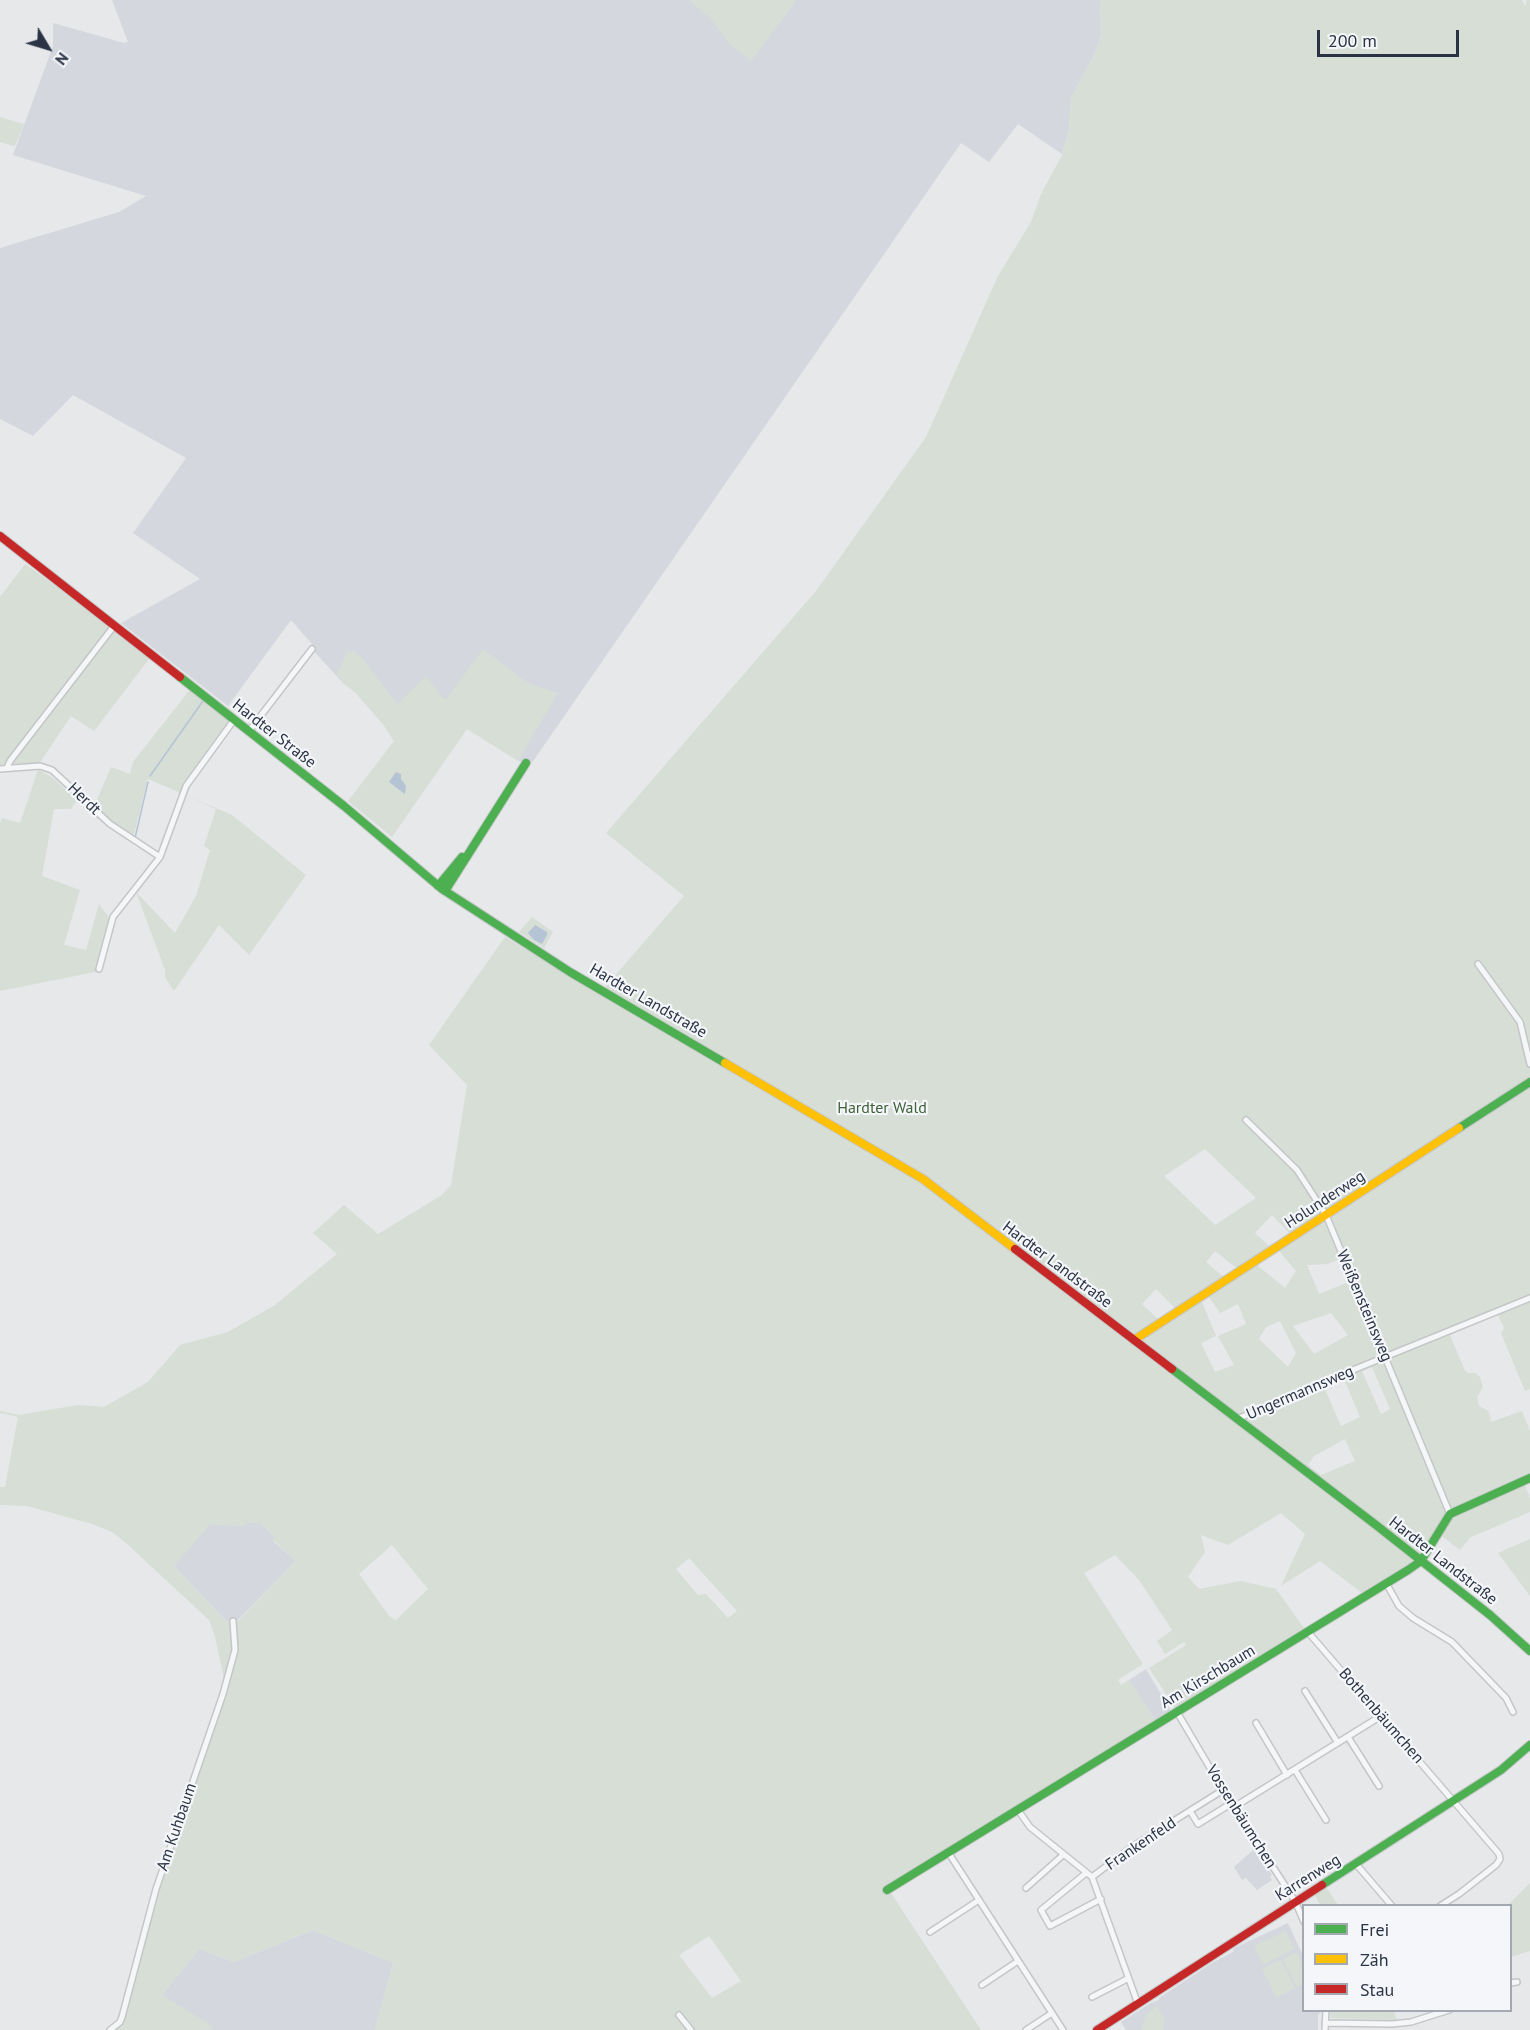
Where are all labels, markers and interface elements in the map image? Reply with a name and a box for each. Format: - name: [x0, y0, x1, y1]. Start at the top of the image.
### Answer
- north arrow: [18, 18, 78, 78]
- scale bar: [1320, 18, 1462, 56]
- text: 200 m: [1328, 29, 1377, 52]
- text: N: [51, 49, 73, 69]
- street label: Hardter Straße: [228, 695, 320, 773]
- street label: Herdt: [64, 779, 104, 819]
- street label: Hardter Landstraße: [586, 960, 710, 1042]
- park label: Hardter Wald: [837, 1098, 927, 1118]
- street label: Holunderweg: [1281, 1167, 1369, 1233]
- street label: Hardter Landstraße: [998, 1218, 1116, 1312]
- street label: Weißensteinsweg: [1332, 1247, 1396, 1365]
- street label: Ungermannsweg: [1243, 1362, 1357, 1424]
- street label: Hardter Landstraße: [1385, 1513, 1501, 1609]
- street label: Am Kirschbaum: [1157, 1641, 1259, 1713]
- street label: Bothenbäumchen: [1334, 1664, 1428, 1768]
- street label: Vossenbäumchen: [1202, 1762, 1280, 1872]
- street label: Am Kuhbaum: [153, 1781, 201, 1873]
- street label: Frankenfeld: [1102, 1813, 1180, 1875]
- street label: Karrenweg: [1272, 1850, 1344, 1906]
- legend: [1302, 1904, 1512, 2012]
- text: Frei: [1360, 1918, 1389, 1941]
- text: Zäh: [1360, 1948, 1389, 1971]
- text: Stau: [1360, 1978, 1394, 2001]

